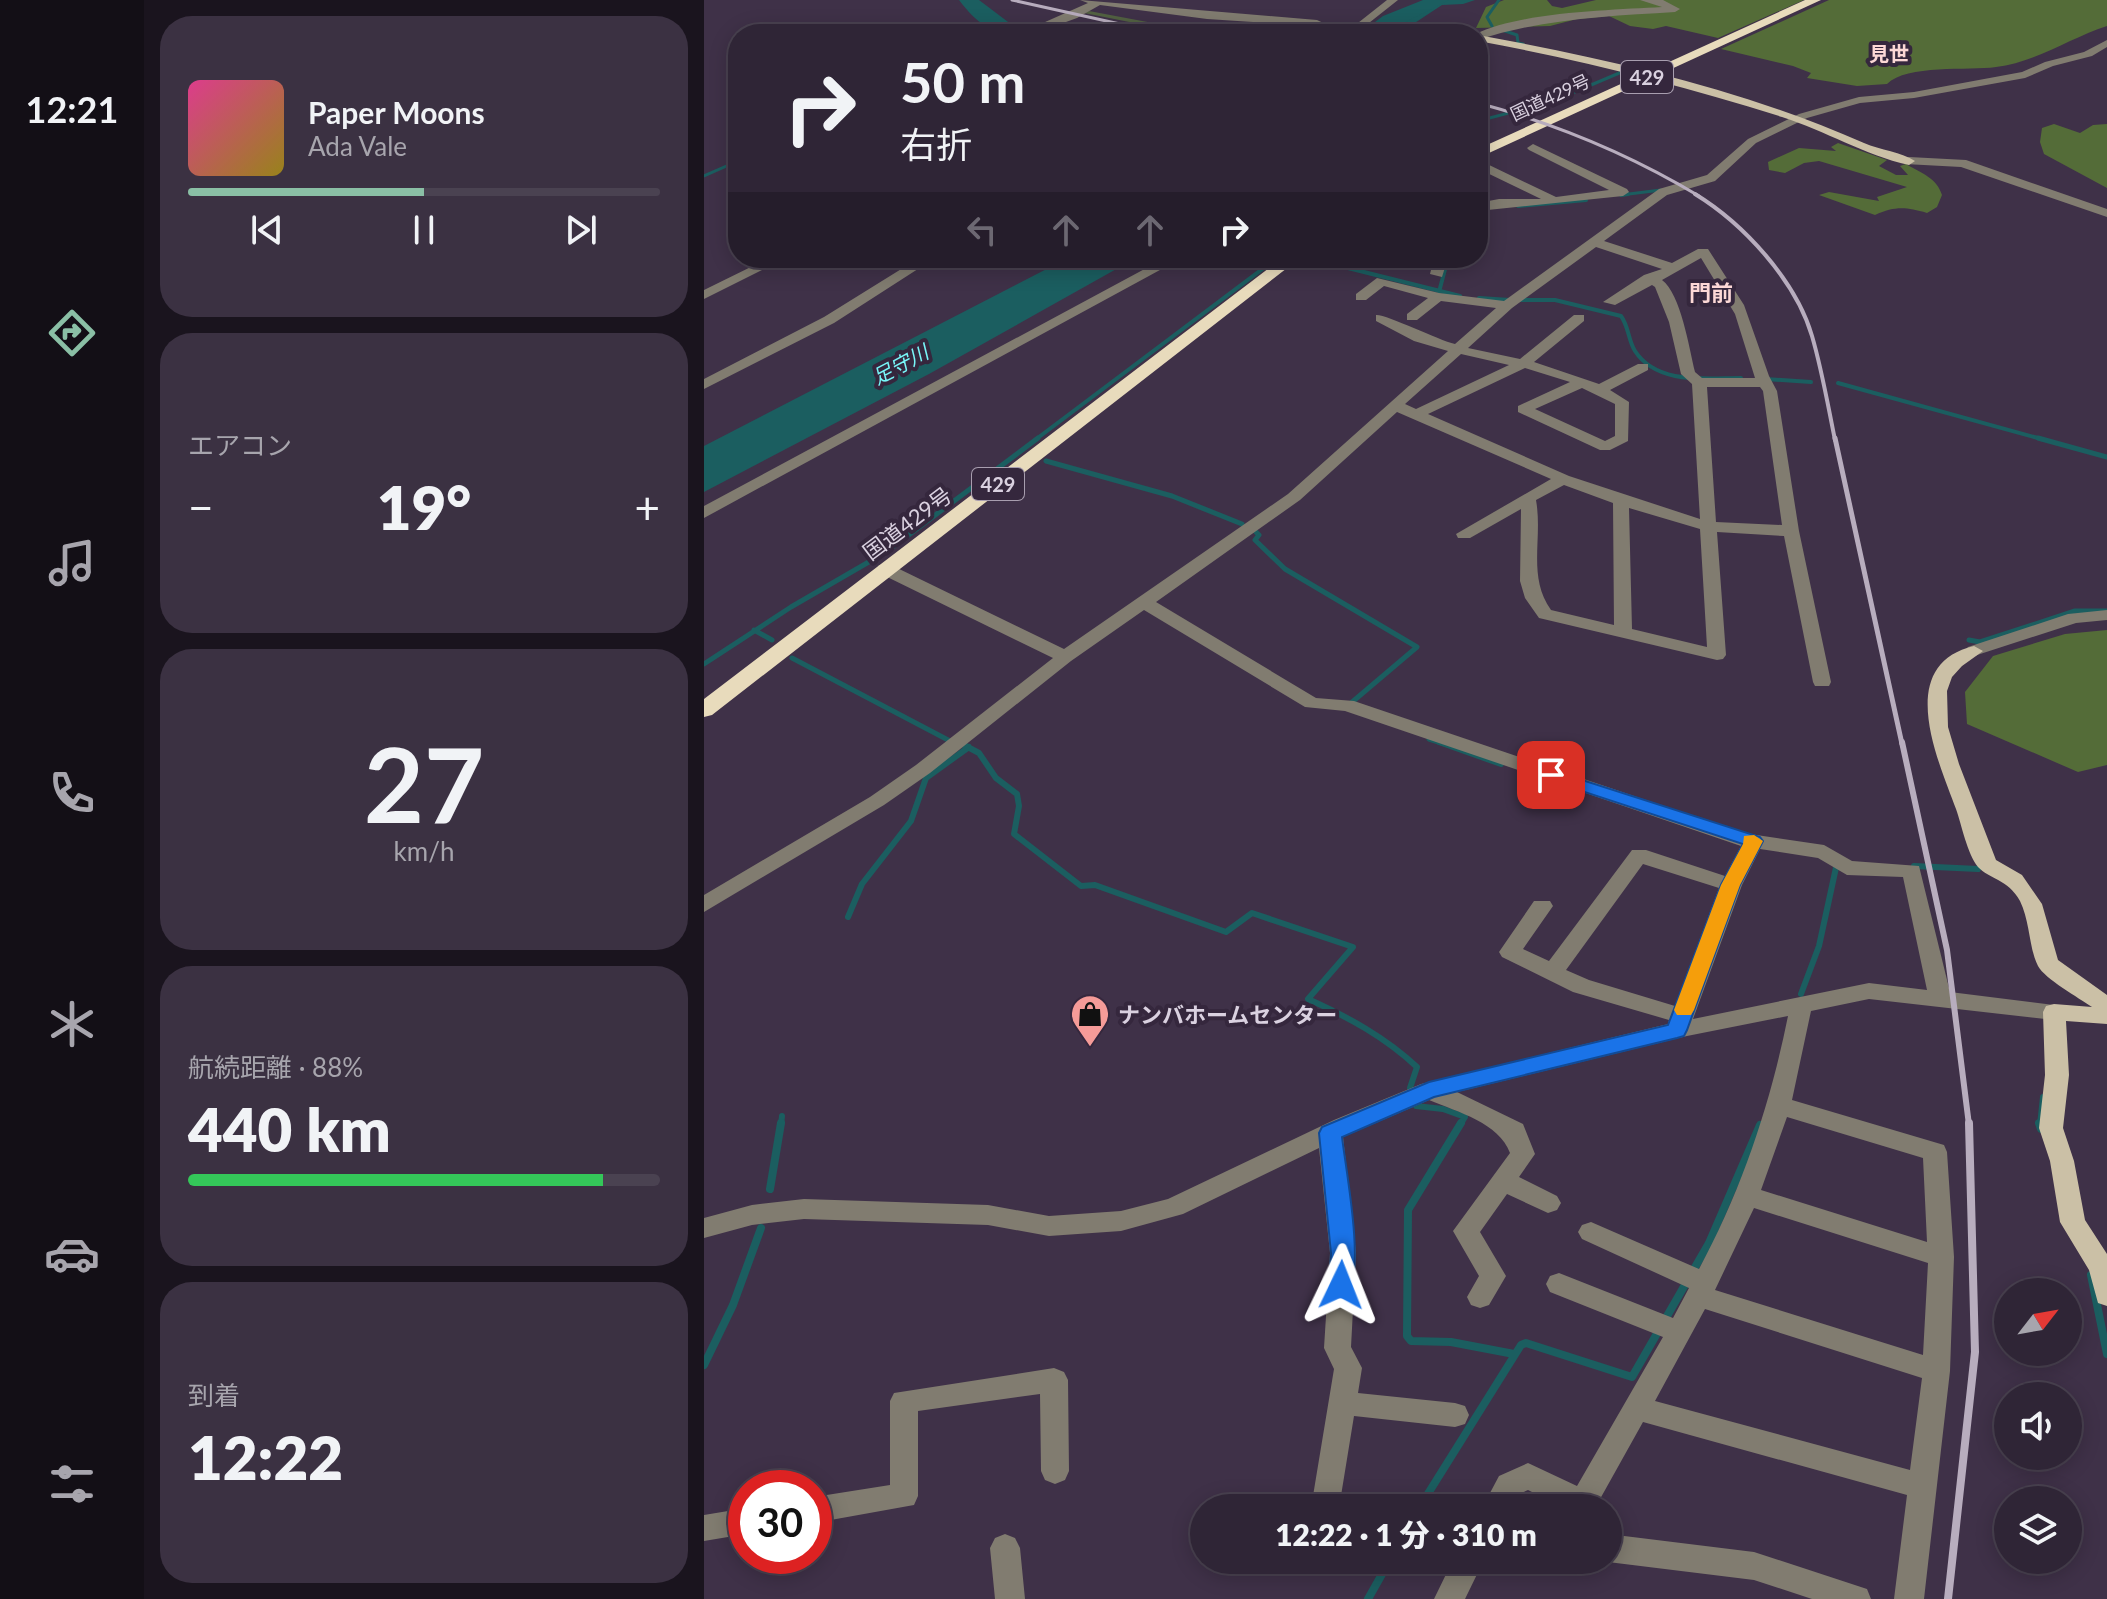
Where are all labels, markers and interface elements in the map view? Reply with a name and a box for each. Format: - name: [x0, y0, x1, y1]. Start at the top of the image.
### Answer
- district label: 見世: [1869, 41, 1909, 65]
- text: 50 m: [900, 48, 1025, 115]
- icon: right: [768, 56, 872, 160]
- road number: 429: [1621, 61, 1673, 93]
- street label: 国道429号: [1507, 69, 1593, 125]
- text: 12:21: [26, 87, 118, 131]
- text: Paper Moons: [308, 94, 485, 130]
- text: 右折: [900, 122, 972, 166]
- text: Ada Vale: [308, 130, 407, 162]
- icon: previous: [245, 208, 289, 252]
- icon: pause: [402, 208, 446, 252]
- icon: next: [559, 208, 603, 252]
- icon: left: [960, 208, 1004, 252]
- icon: ahead: [1044, 208, 1088, 252]
- icon: ahead: [1128, 208, 1172, 252]
- icon: right: [1212, 208, 1256, 252]
- district label: 門前: [1689, 279, 1733, 306]
- icon: directions: [44, 305, 100, 361]
- water label: 足守川: [868, 338, 934, 389]
- text: エアコン: [188, 429, 292, 461]
- road number: 429: [972, 468, 1024, 500]
- text: 19°: [377, 471, 471, 543]
- text: −: [188, 481, 214, 533]
- text: +: [634, 481, 660, 533]
- street label: 国道429号: [857, 481, 957, 565]
- icon: music: [44, 535, 100, 591]
- text: 27: [364, 720, 484, 845]
- pin: [1517, 741, 1585, 809]
- icon: arrive: [1529, 753, 1573, 797]
- icon: phone: [44, 765, 100, 821]
- text: km/h: [394, 835, 454, 867]
- shop icon: ナンバホームセンター: [1069, 993, 1111, 1048]
- icon: climate: [44, 996, 100, 1052]
- place label: ナンバホームセンター: [1118, 1001, 1337, 1028]
- text: 航続距離 · 88%: [188, 1051, 363, 1083]
- text: 440 km: [188, 1093, 391, 1165]
- icon: car: [44, 1226, 100, 1282]
- position arrow: [1299, 1243, 1383, 1327]
- north arrow: [1994, 1278, 2082, 1366]
- map controls: [1994, 1278, 2082, 1574]
- text: 到着: [188, 1379, 240, 1411]
- button: sound: [1994, 1382, 2082, 1470]
- text: 12:22: [188, 1421, 343, 1493]
- icon: filters: [44, 1456, 100, 1512]
- speed limit sign: 30: [728, 1470, 832, 1574]
- button: layers: [1994, 1486, 2082, 1574]
- text: 12:22 · 1 分 · 310 m: [1275, 1516, 1537, 1552]

